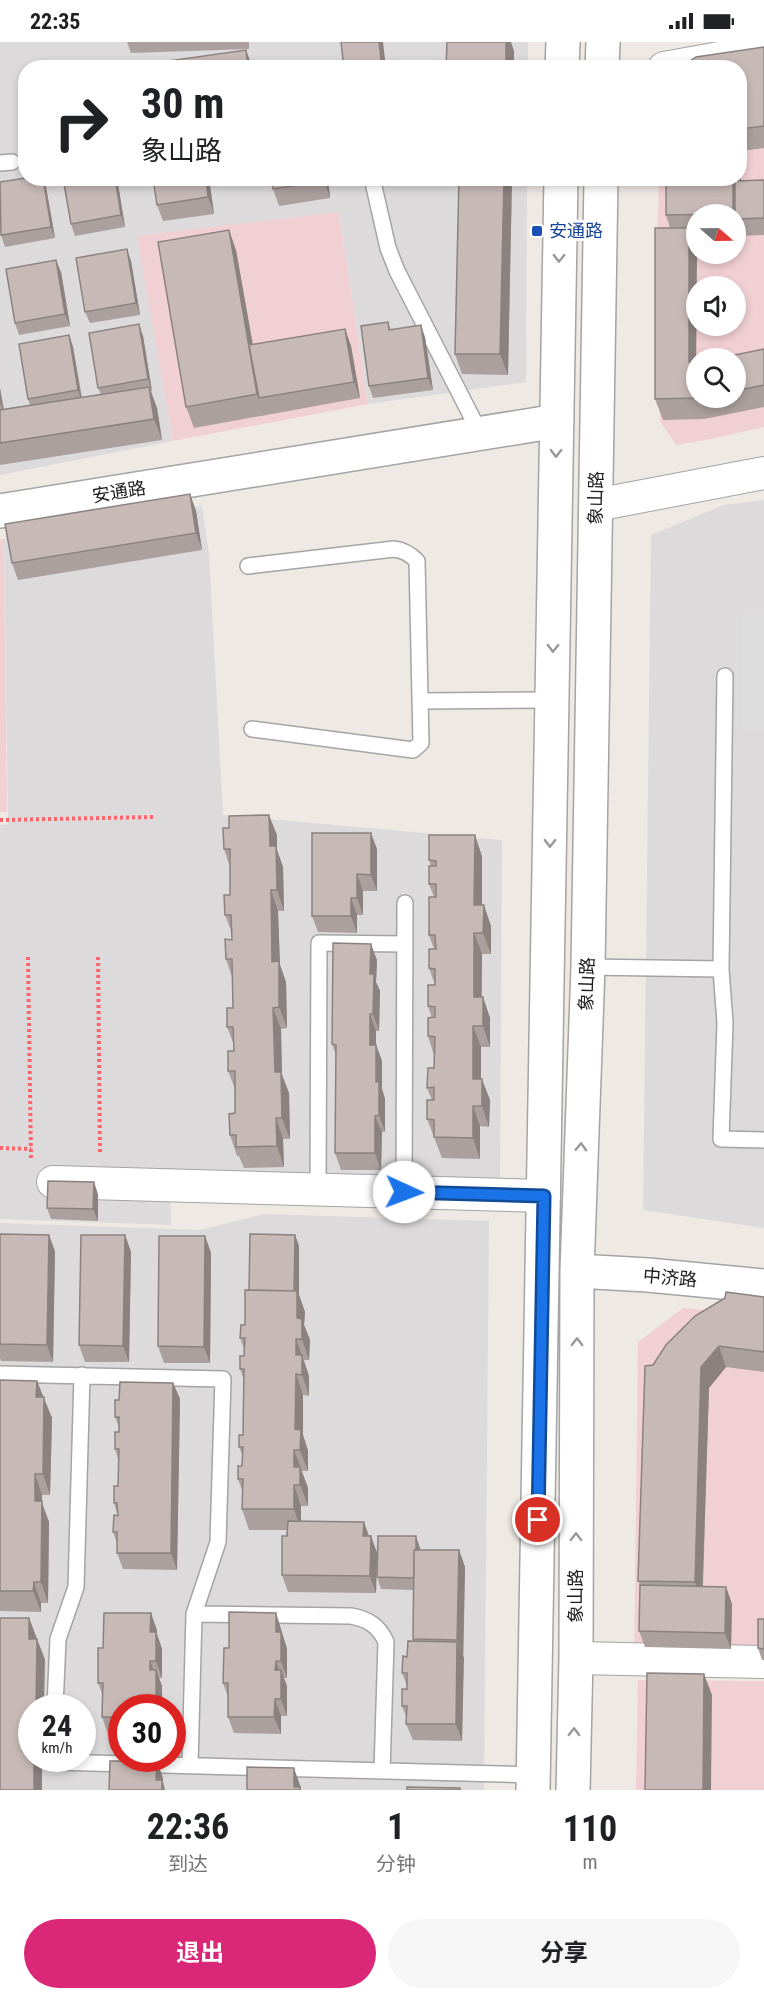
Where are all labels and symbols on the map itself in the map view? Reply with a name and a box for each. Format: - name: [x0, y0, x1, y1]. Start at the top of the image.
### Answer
- north arrow: [686, 204, 746, 264]
- place label: 安通路: [549, 220, 603, 241]
- marker: 安通路: [530, 224, 544, 238]
- one-way arrow: [553, 253, 566, 262]
- one-way arrow: [550, 448, 562, 457]
- street label: 象山路: [585, 471, 606, 525]
- street label: 安通路: [91, 477, 147, 506]
- one-way arrow: [547, 643, 559, 652]
- one-way arrow: [544, 838, 556, 847]
- street label: 象山路: [575, 957, 598, 1011]
- one-way arrow: [575, 1142, 588, 1151]
- position arrow: [372, 1160, 436, 1224]
- street label: 中济路: [642, 1265, 698, 1290]
- one-way arrow: [571, 1337, 583, 1346]
- pin: [512, 1494, 563, 1545]
- one-way arrow: [570, 1532, 582, 1541]
- street label: 象山路: [565, 1569, 586, 1623]
- speed limit sign: 30: [108, 1694, 186, 1772]
- one-way arrow: [568, 1727, 581, 1736]

